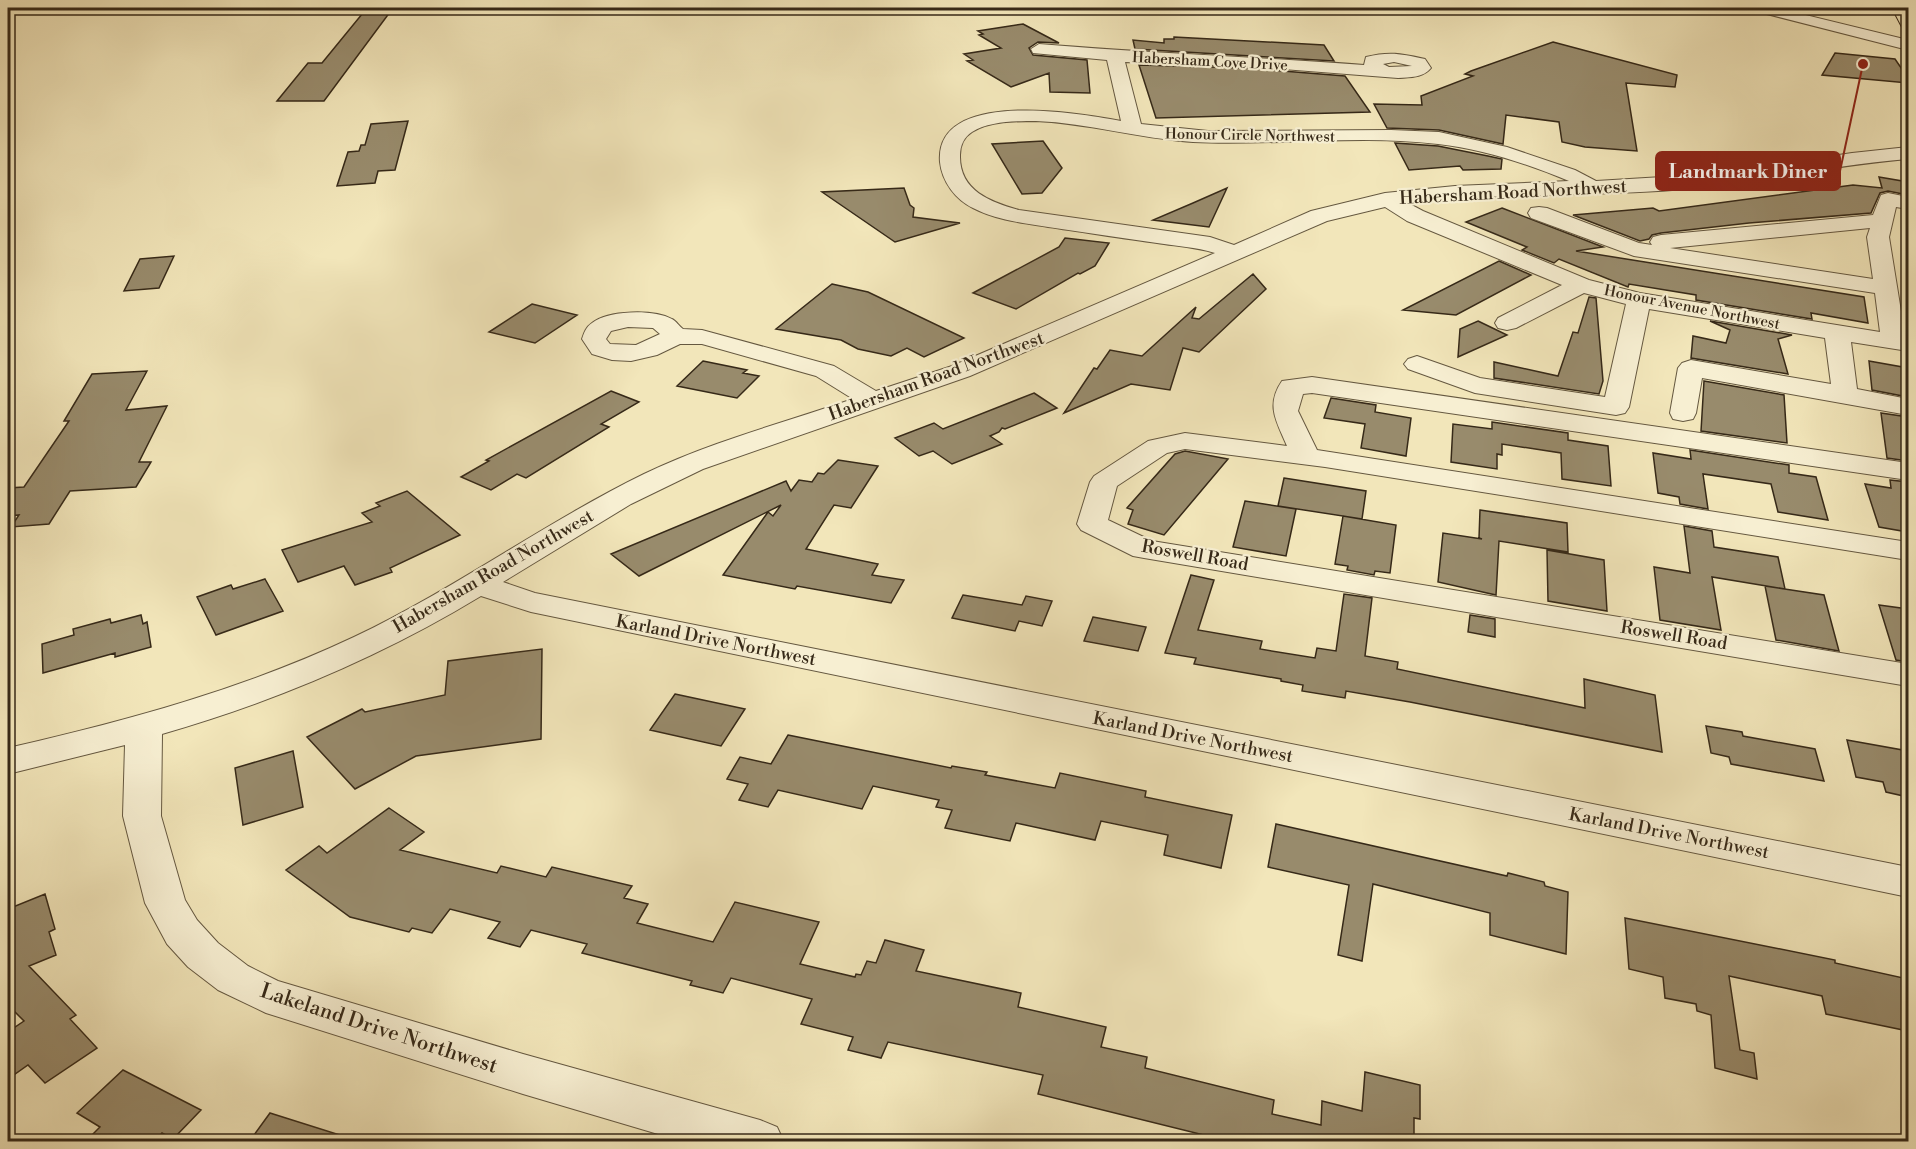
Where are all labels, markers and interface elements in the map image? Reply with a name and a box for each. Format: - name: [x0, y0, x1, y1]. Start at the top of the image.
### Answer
- street label: Habersham Cove Drive: [1132, 48, 1288, 75]
- street label: Honour Circle Northwest: [1165, 125, 1336, 146]
- callout: Landmark Diner: [1656, 152, 1840, 190]
- text: Landmark Diner: [1668, 160, 1828, 185]
- street label: Habersham Road Northwest: [1399, 175, 1628, 210]
- street label: Honour Avenue Northwest: [1602, 281, 1782, 334]
- street label: Habersham Road Northwest: [825, 326, 1048, 426]
- street label: Habersham Road Northwest: [389, 504, 598, 638]
- street label: Roswell Road: [1140, 535, 1251, 576]
- street label: Karland Drive Northwest: [614, 610, 819, 671]
- street label: Roswell Road: [1619, 616, 1730, 655]
- street label: Karland Drive Northwest: [1091, 707, 1296, 768]
- street label: Karland Drive Northwest: [1567, 803, 1772, 864]
- street label: Lakeland Drive Northwest: [257, 978, 501, 1080]

